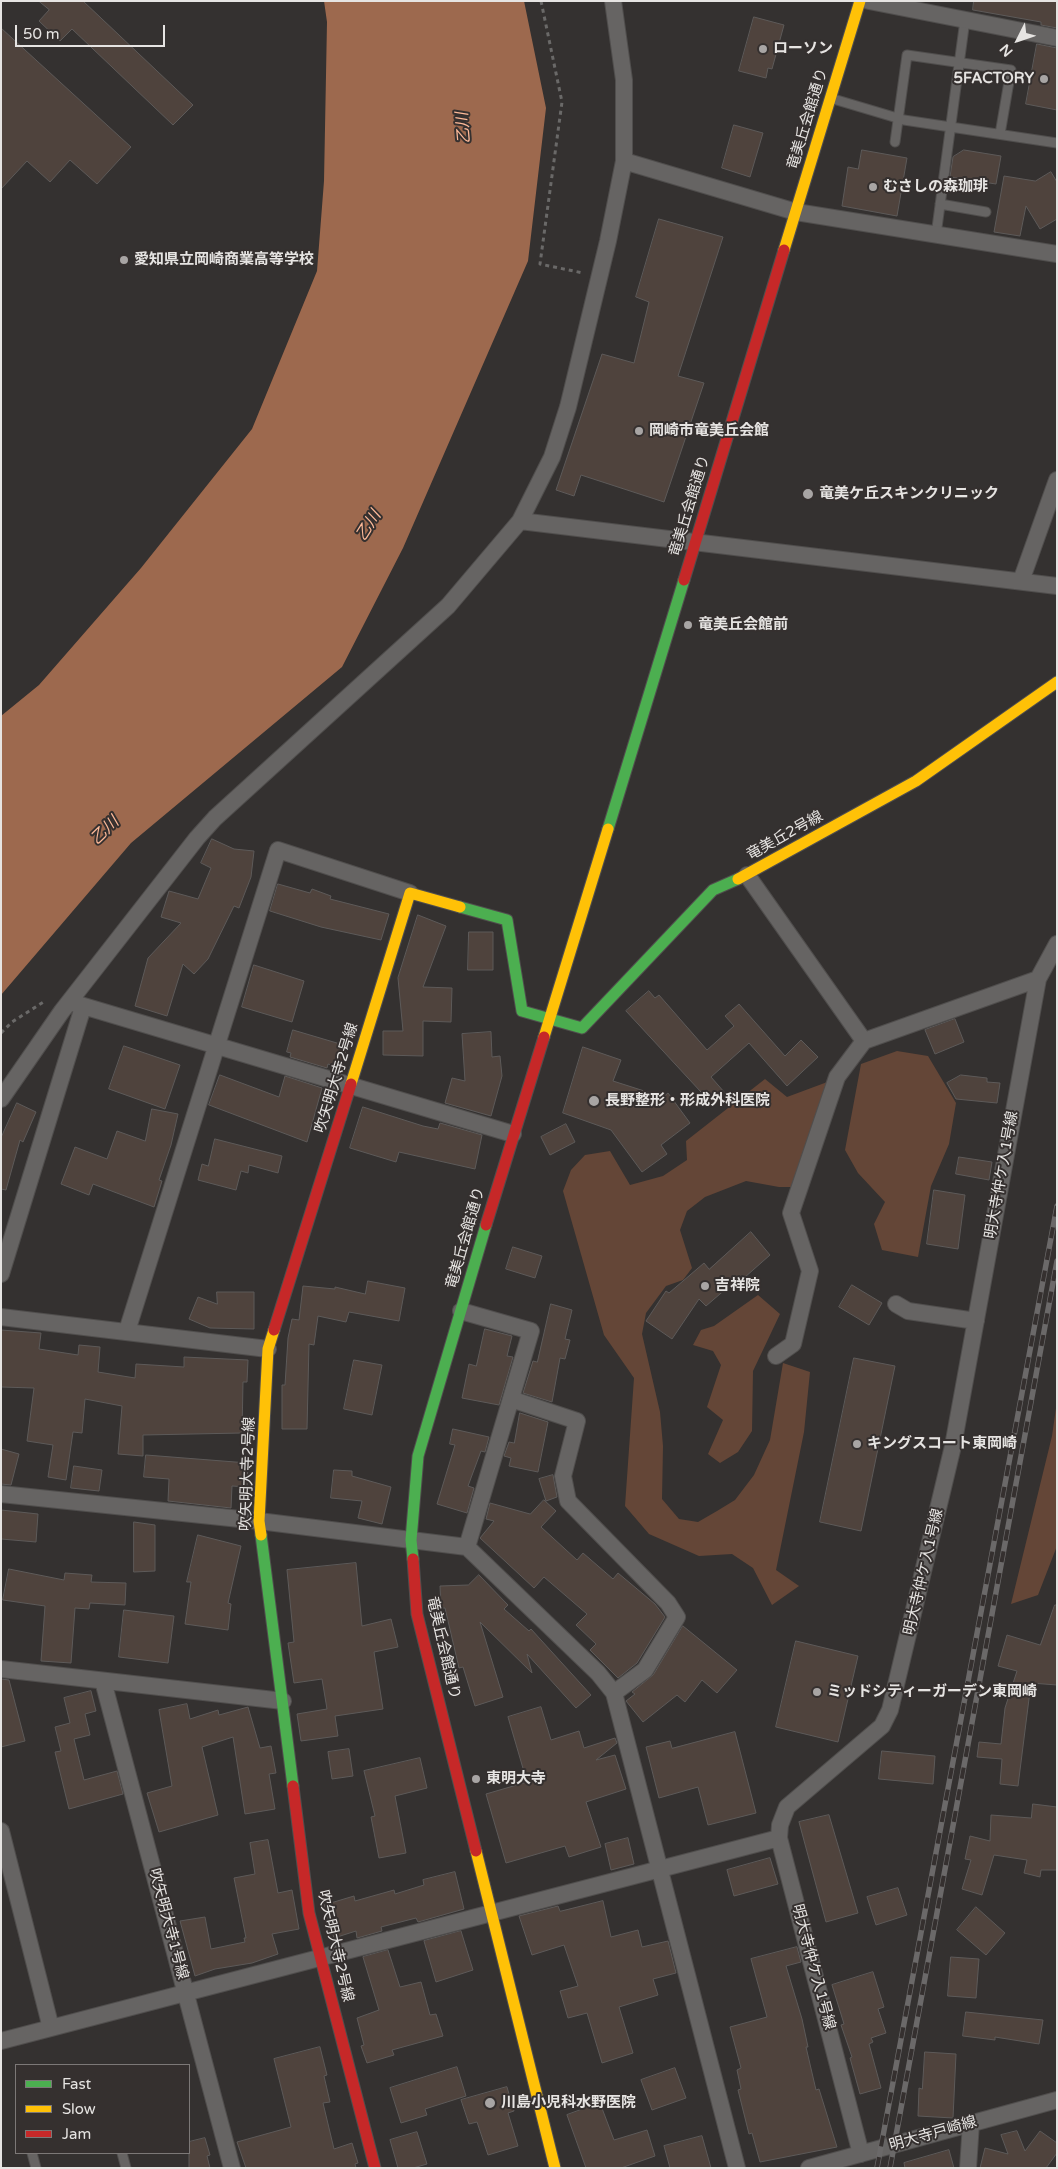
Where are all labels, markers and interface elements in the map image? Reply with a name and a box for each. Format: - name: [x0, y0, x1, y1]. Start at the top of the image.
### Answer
- scale bar: [18, 15, 168, 47]
- north arrow: [993, 15, 1043, 65]
- text: 50 m: [23, 25, 60, 43]
- place label: ローソン: [773, 40, 833, 58]
- text: N: [996, 40, 1016, 60]
- marker: ローソン: [757, 43, 769, 55]
- street label: 竜美丘会館通り: [784, 66, 832, 172]
- place label: 5FACTORY: [954, 70, 1034, 88]
- marker: 5FACTORY: [1038, 73, 1050, 85]
- water label: 乙川: [453, 111, 475, 145]
- place label: むさしの森珈琲: [883, 178, 988, 196]
- marker: むさしの森珈琲: [867, 181, 879, 193]
- place label: 愛知県立岡崎商業高等学校: [134, 251, 314, 269]
- marker: 愛知県立岡崎商業高等学校: [118, 254, 130, 266]
- place label: 岡崎市竜美丘会館: [649, 422, 769, 440]
- marker: 岡崎市竜美丘会館: [633, 425, 645, 437]
- street label: 竜美丘会館通り: [666, 453, 714, 559]
- place label: 竜美ケ丘スキンクリニック: [819, 485, 999, 503]
- marker: 竜美ケ丘スキンクリニック: [801, 487, 815, 501]
- water label: 乙川: [352, 507, 386, 545]
- place label: 竜美丘会館前: [698, 616, 788, 634]
- marker: 竜美丘会館前: [682, 619, 694, 631]
- street label: 竜美丘2号線: [744, 808, 826, 864]
- water label: 乙川: [87, 813, 123, 849]
- street label: 吹矢明大寺2号線: [312, 1021, 362, 1135]
- place label: 長野整形・形成外科医院: [605, 1092, 770, 1110]
- marker: 長野整形・形成外科医院: [587, 1094, 601, 1108]
- street label: 明大寺仲ケ入1号線: [982, 1110, 1022, 1240]
- street label: 竜美丘会館通り: [443, 1185, 489, 1291]
- place label: 吉祥院: [715, 1277, 760, 1295]
- marker: 吉祥院: [699, 1280, 711, 1292]
- street label: 吹矢明大寺2号線: [237, 1417, 259, 1531]
- place label: キングスコート東岡崎: [867, 1435, 1017, 1453]
- marker: キングスコート東岡崎: [851, 1438, 863, 1450]
- street label: 明大寺仲ケ入1号線: [901, 1507, 947, 1637]
- street label: 竜美丘会館通り: [422, 1595, 464, 1701]
- place label: ミッドシティーガーデン東岡崎: [827, 1683, 1037, 1701]
- marker: ミッドシティーガーデン東岡崎: [811, 1686, 823, 1698]
- place label: 東明大寺: [486, 1770, 546, 1788]
- marker: 東明大寺: [470, 1773, 482, 1785]
- street label: 吹矢明大寺1号線: [144, 1866, 192, 1982]
- street label: 吹矢明大寺2号線: [313, 1888, 357, 2004]
- street label: 明大寺仲ケ入1号線: [788, 1902, 838, 2032]
- legend: [15, 2064, 190, 2154]
- text: Fast: [62, 2075, 91, 2093]
- place label: 川島小児科水野医院: [501, 2094, 636, 2112]
- marker: 川島小児科水野医院: [483, 2096, 497, 2110]
- text: Slow: [62, 2100, 96, 2118]
- street label: 明大寺戸崎線: [887, 2113, 979, 2155]
- text: Jam: [62, 2125, 91, 2143]

